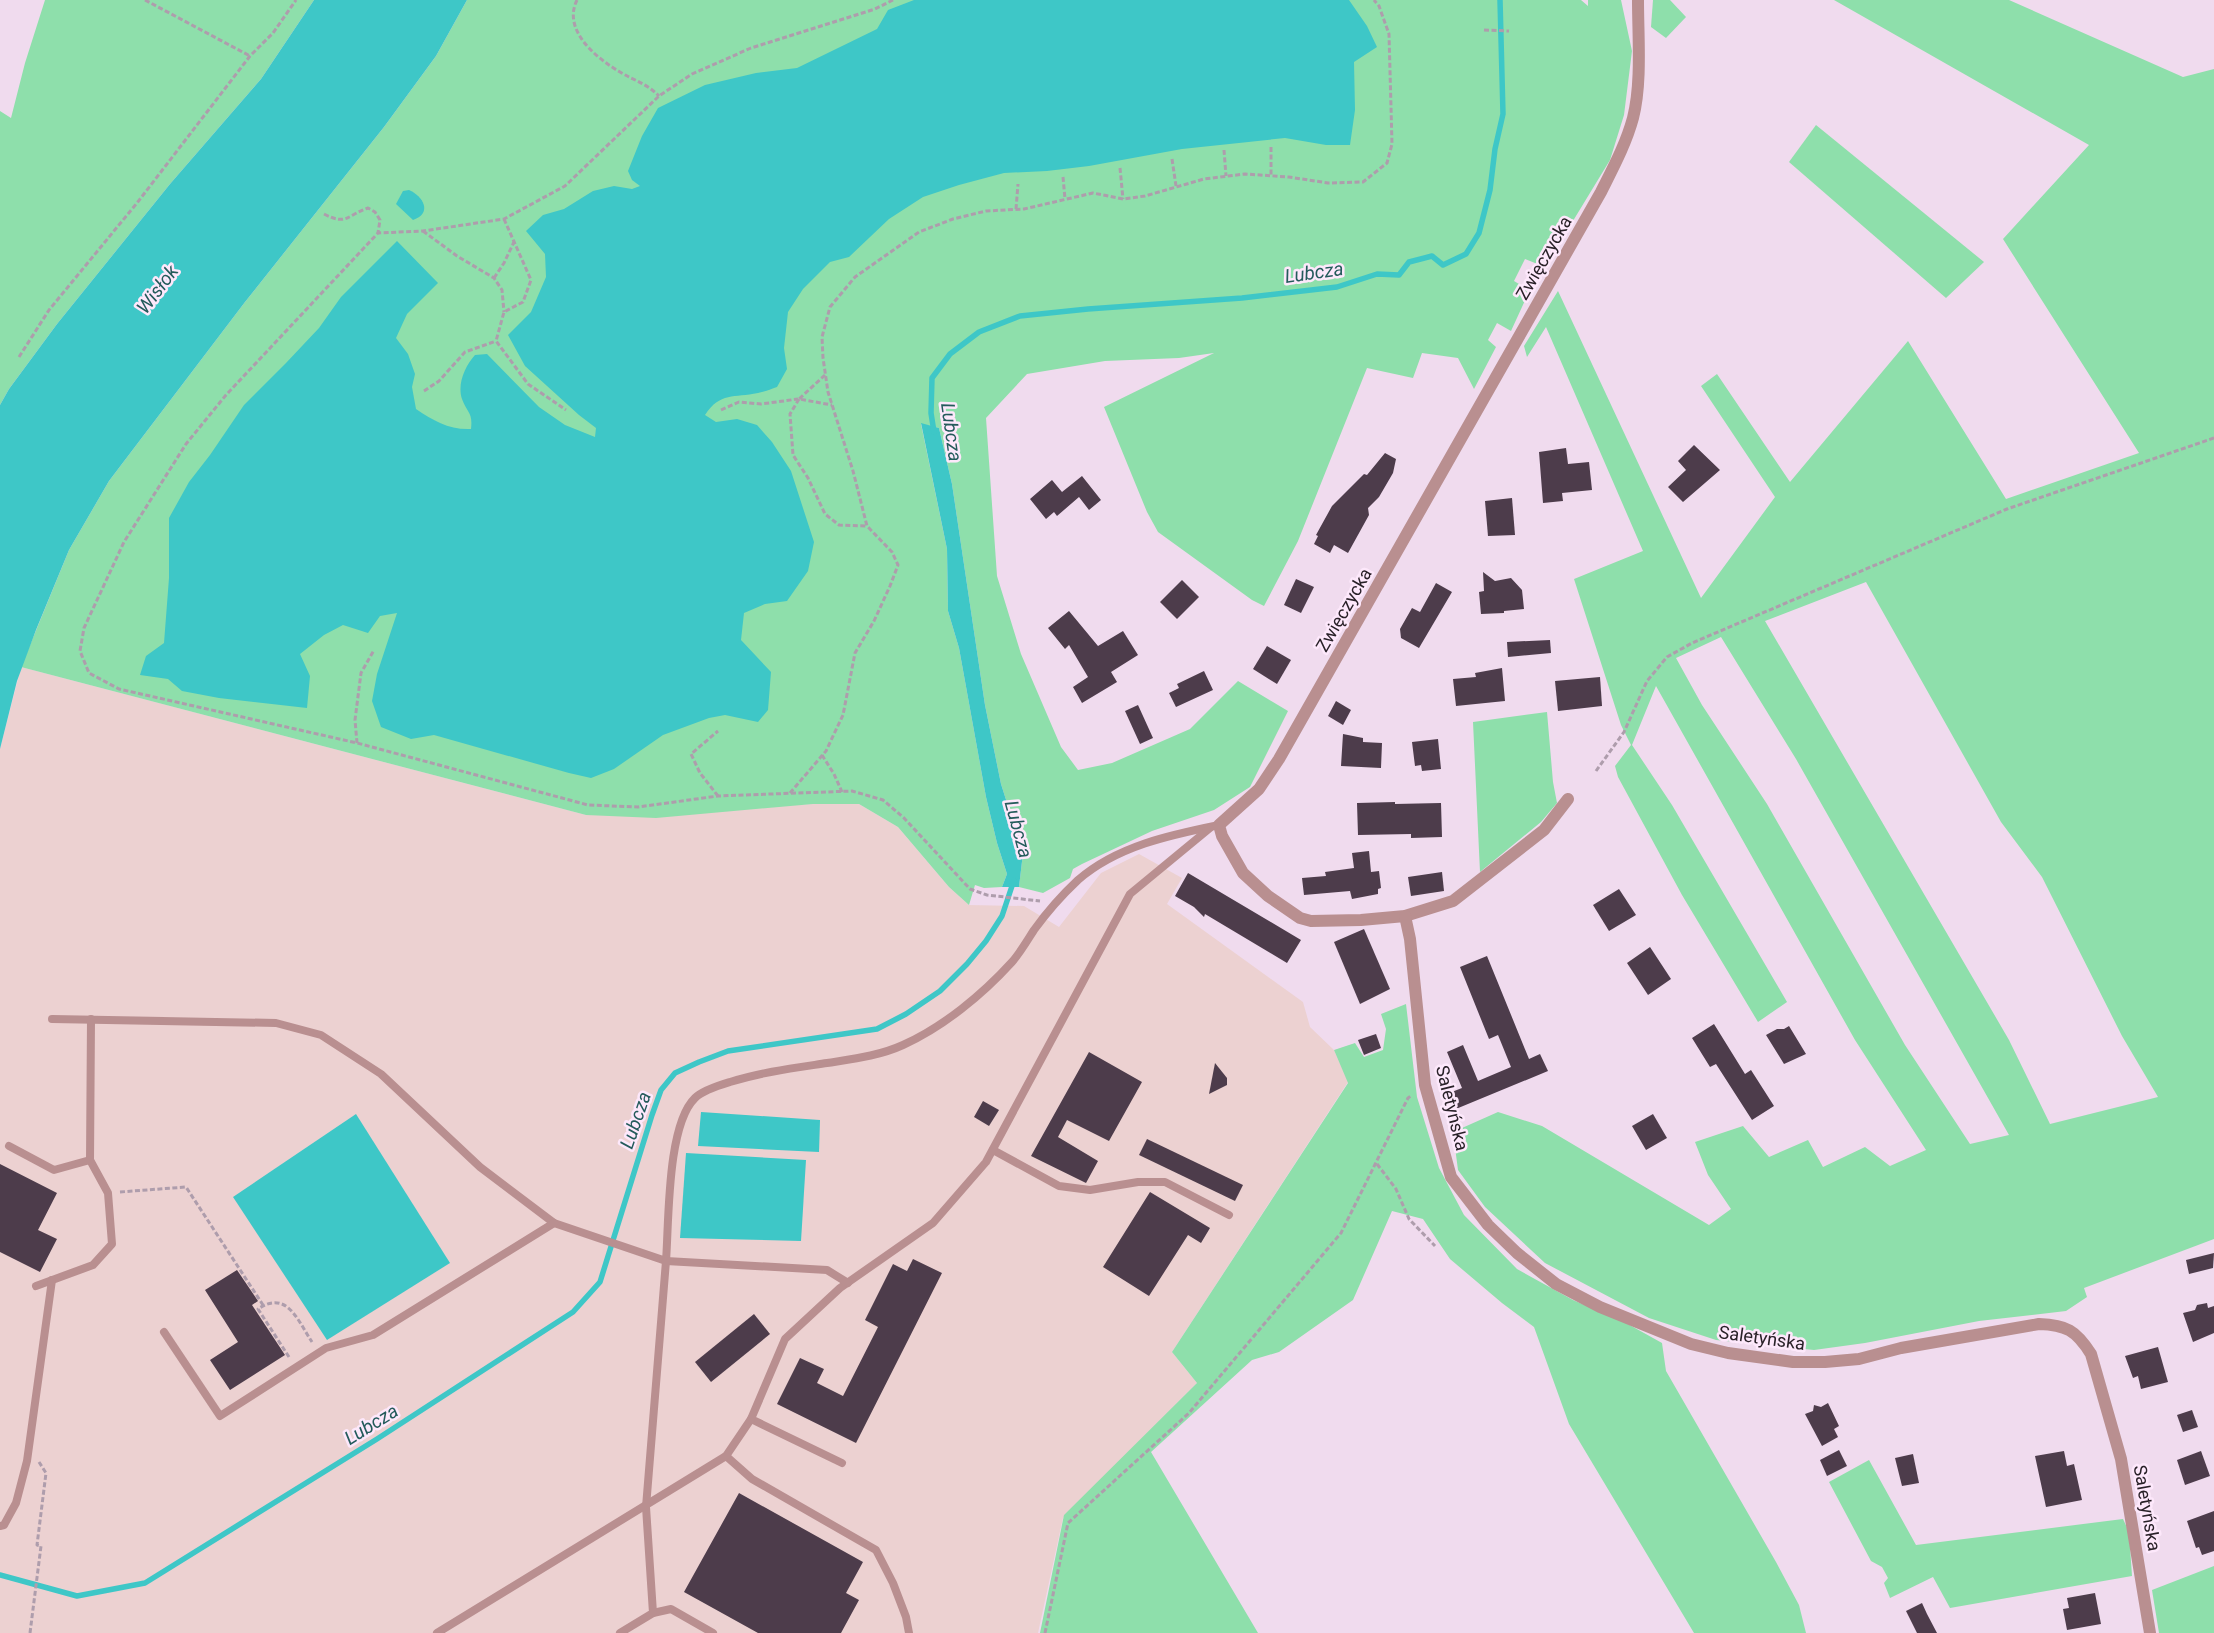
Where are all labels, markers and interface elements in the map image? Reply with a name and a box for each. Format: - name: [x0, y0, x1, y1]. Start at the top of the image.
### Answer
- street label: Zwięczycka: [1511, 212, 1576, 303]
- water label: Lubcza: [1283, 257, 1345, 288]
- water label: Wisłok: [132, 260, 184, 318]
- water label: Lubcza: [936, 401, 967, 463]
- street label: Zwięczycka: [1311, 564, 1376, 655]
- water label: Lubcza: [1000, 798, 1037, 861]
- street label: Saletyńska: [1432, 1063, 1473, 1153]
- water label: Lubcza: [615, 1089, 656, 1152]
- street label: Saletyńska: [1718, 1321, 1807, 1354]
- water label: Lubcza: [340, 1399, 402, 1450]
- street label: Saletyńska: [2130, 1463, 2165, 1553]

